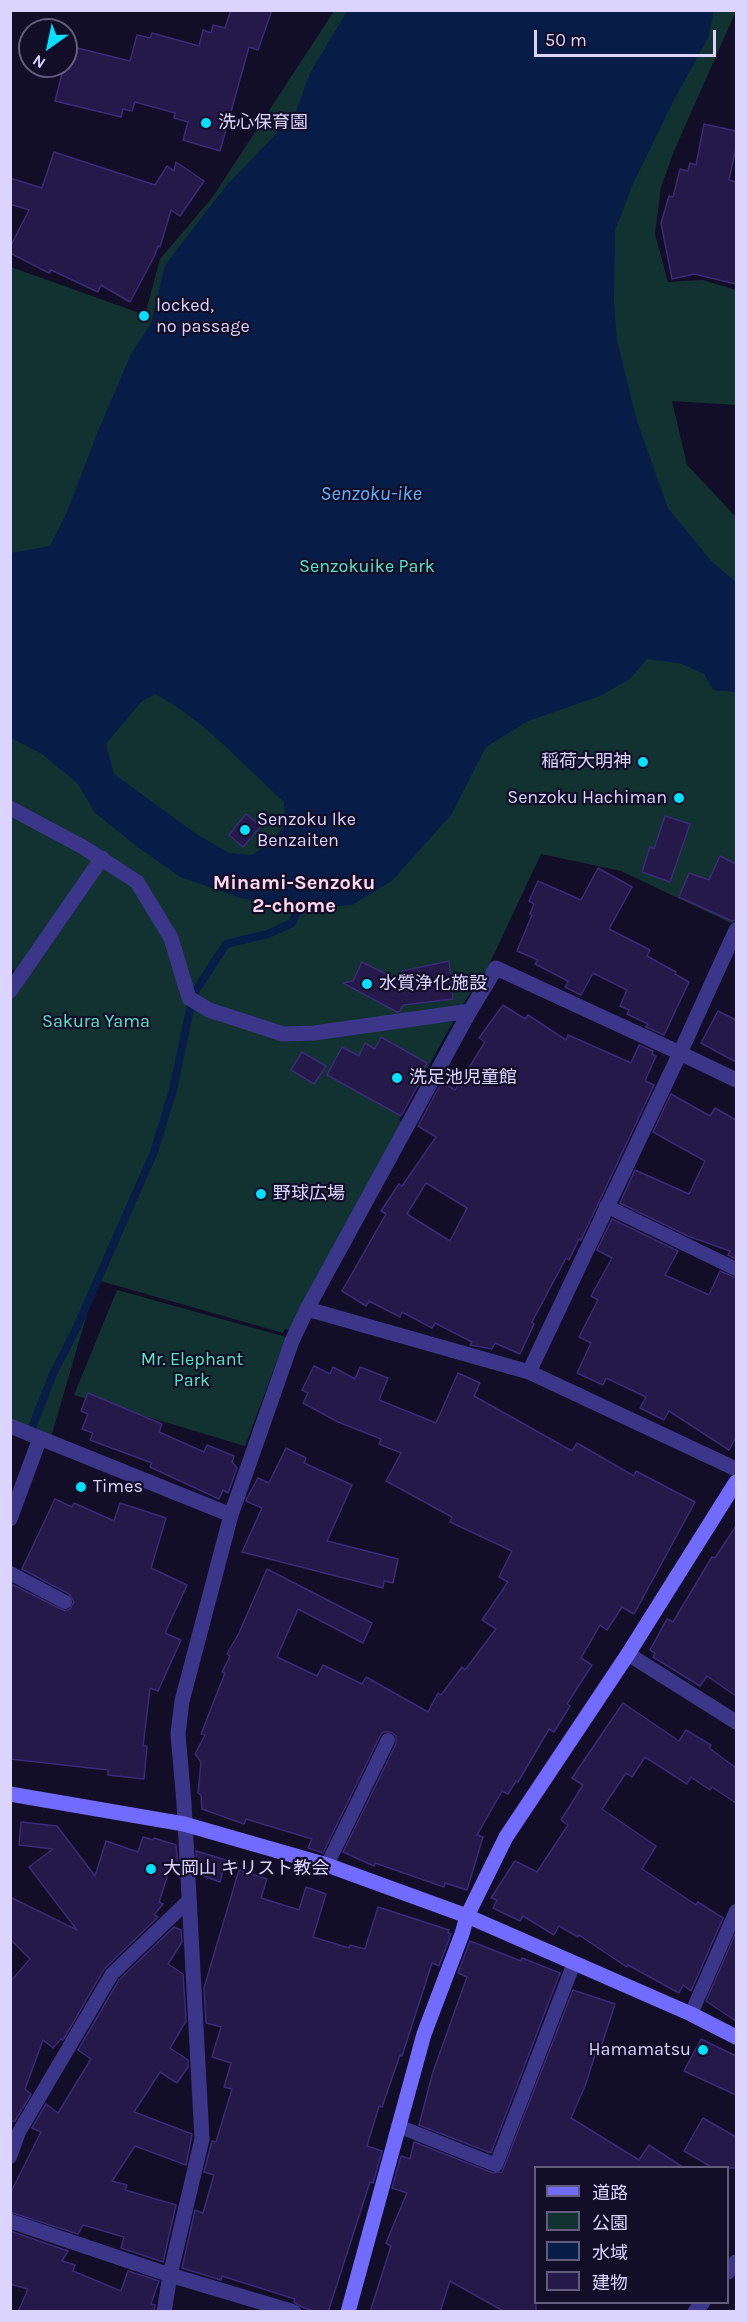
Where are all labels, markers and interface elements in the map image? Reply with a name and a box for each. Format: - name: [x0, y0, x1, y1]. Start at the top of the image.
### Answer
- north arrow: [18, 18, 78, 78]
- scale bar: [537, 18, 718, 56]
- text: 50 m: [545, 29, 587, 51]
- text: N: [29, 51, 49, 73]
- place label: 洗心保育園: [218, 112, 308, 134]
- marker: 洗心保育園: [199, 116, 213, 130]
- place label: locked, no passage: [156, 295, 250, 338]
- marker: locked, no passage: [137, 309, 151, 323]
- water label: Senzoku-ike: [320, 482, 422, 506]
- park label: Senzokuike Park: [299, 556, 435, 578]
- place label: 稲荷大明神: [541, 751, 631, 773]
- marker: 稲荷大明神: [636, 755, 650, 769]
- place label: Senzoku Hachiman: [507, 787, 667, 809]
- marker: Senzoku Hachiman: [672, 791, 686, 805]
- place label: Senzoku Ike Benzaiten: [257, 809, 356, 852]
- marker: Senzoku Ike Benzaiten: [238, 823, 252, 837]
- district label: Minami-Senzoku 2-chome: [213, 871, 375, 918]
- place label: 水質浄化施設: [379, 973, 487, 995]
- marker: 水質浄化施設: [360, 977, 374, 991]
- park label: Sakura Yama: [42, 1011, 150, 1033]
- place label: 洗足池児童館: [409, 1067, 517, 1089]
- marker: 洗足池児童館: [390, 1071, 404, 1085]
- place label: 野球広場: [273, 1183, 345, 1205]
- marker: 野球広場: [254, 1187, 268, 1201]
- park label: Mr. Elephant Park: [141, 1349, 243, 1392]
- place label: Times: [93, 1476, 143, 1498]
- marker: Times: [74, 1480, 88, 1494]
- place label: 大岡山 キリスト教会: [163, 1858, 329, 1880]
- marker: 大岡山 キリスト教会: [144, 1862, 158, 1876]
- place label: Hamamatsu: [588, 2039, 691, 2061]
- marker: Hamamatsu: [696, 2043, 710, 2057]
- legend: [534, 2166, 729, 2304]
- text: 道路: [592, 2182, 628, 2204]
- text: 公園: [592, 2212, 628, 2234]
- text: 水域: [592, 2242, 628, 2264]
- text: 建物: [592, 2272, 628, 2294]

